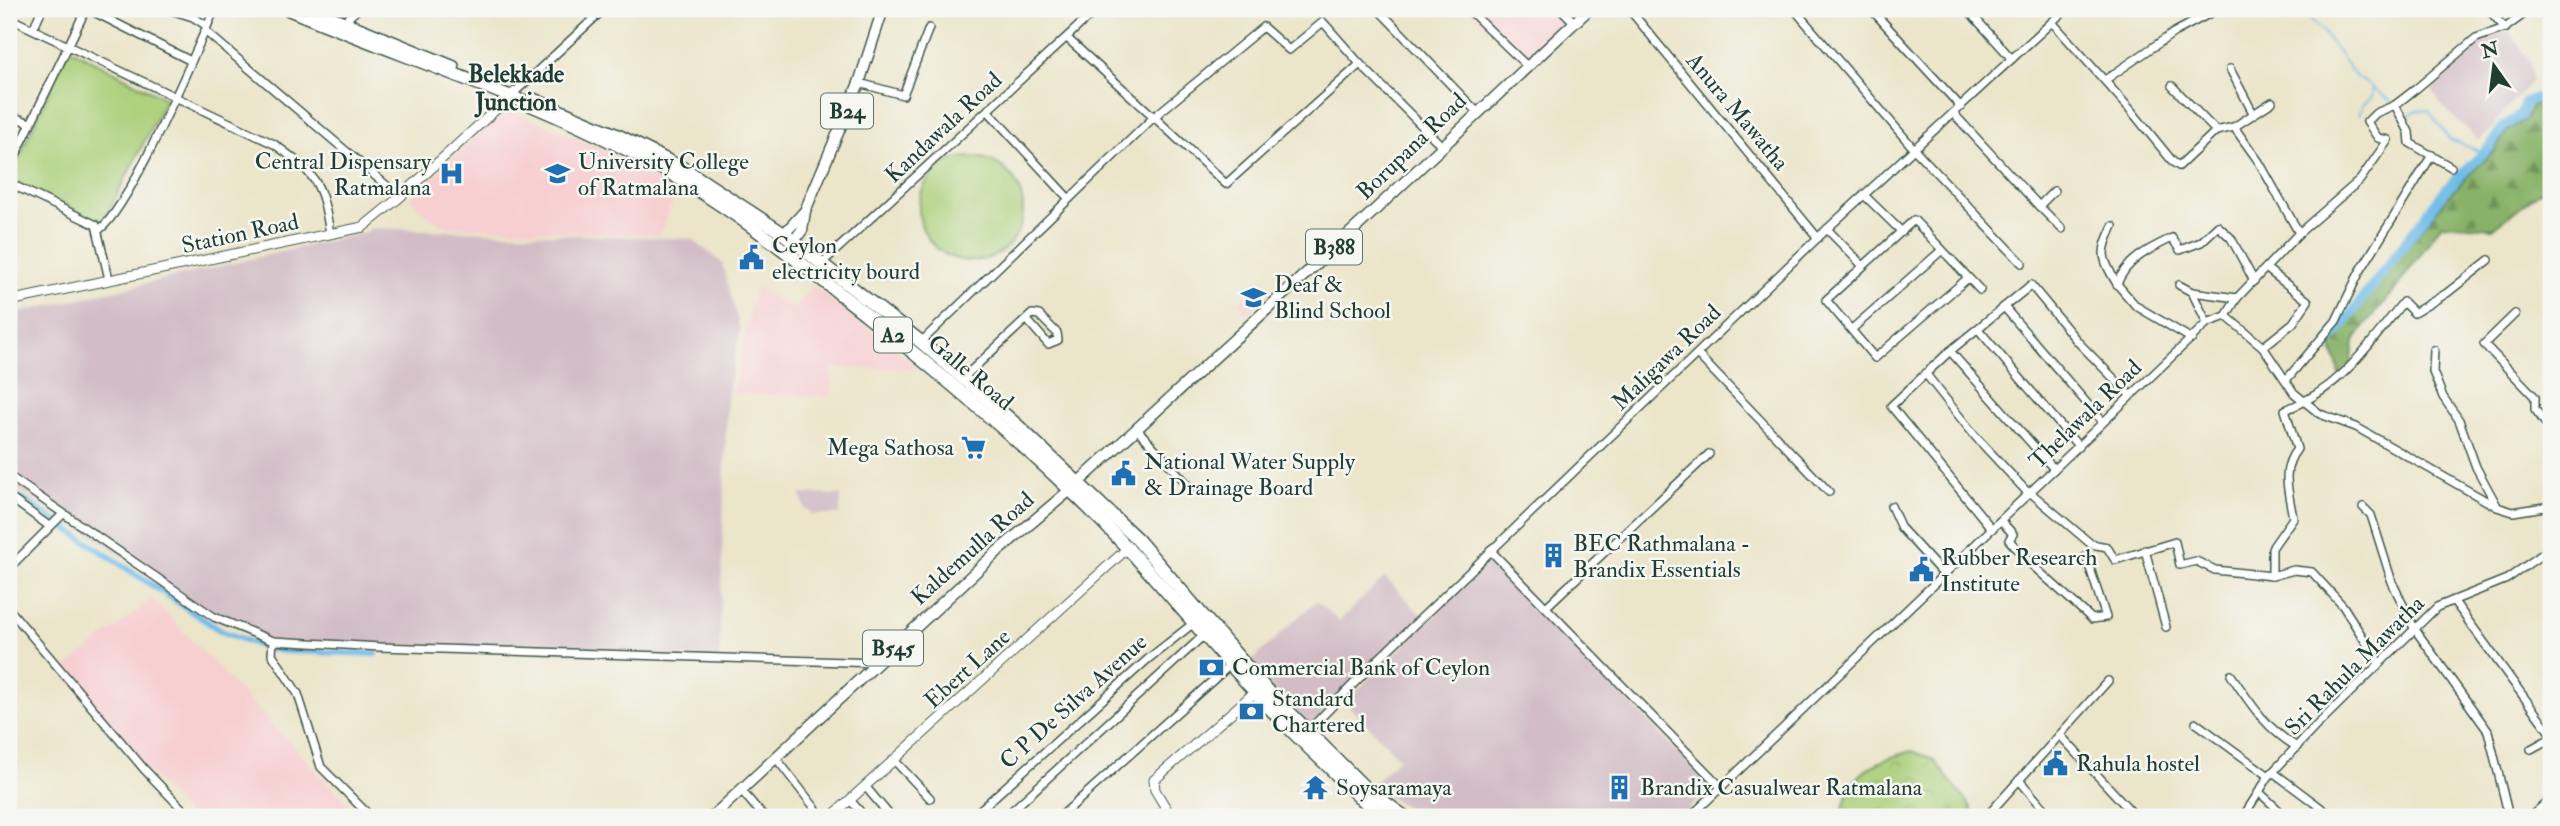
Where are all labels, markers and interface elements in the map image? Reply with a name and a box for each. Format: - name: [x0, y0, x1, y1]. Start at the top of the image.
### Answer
- north arrow: [2458, 32, 2528, 102]
- text: N: [2478, 37, 2502, 64]
- street label: Anura Mawatha: [1679, 46, 1796, 177]
- district label: Belekkade Junction: [468, 59, 564, 118]
- street label: Kandawala Road: [879, 66, 1008, 189]
- street label: Borupana Road: [1350, 87, 1473, 207]
- road number: B24: [821, 94, 873, 128]
- place label: Central Dispensary Ratmalana: [255, 147, 432, 202]
- place label: University College of Ratmalana: [578, 147, 749, 202]
- hospital icon: Central Dispensary Ratmalana: [437, 160, 465, 188]
- school or university icon: University College of Ratmalana: [544, 160, 572, 188]
- street label: Station Road: [179, 207, 301, 260]
- road number: B388: [1306, 230, 1362, 264]
- place label: Ceylon electricity bourd: [772, 231, 920, 286]
- public building icon: Ceylon electricity bourd: [738, 244, 766, 272]
- place label: Deaf & Blind School: [1274, 270, 1391, 325]
- school or university icon: Deaf & Blind School: [1240, 283, 1268, 311]
- street label: Maligawa Road: [1606, 298, 1727, 417]
- road number: A2: [874, 318, 912, 352]
- street label: Galle Road: [922, 328, 1019, 417]
- street label: Thelawala Road: [2023, 353, 2148, 475]
- place label: Mega Sathosa: [827, 433, 955, 462]
- supermarket icon: Mega Sathosa: [960, 433, 988, 461]
- place label: National Water Supply & Drainage Board: [1144, 447, 1356, 502]
- public building icon: National Water Supply & Drainage Board: [1110, 460, 1138, 488]
- street label: Kaldemulla Road: [905, 485, 1040, 611]
- place label: BEC Rathmalana - Brandix Essentials: [1573, 529, 1750, 584]
- building icon: BEC Rathmalana - Brandix Essentials: [1539, 542, 1567, 570]
- place label: Rubber Research Institute: [1941, 543, 2097, 598]
- public building icon: Rubber Research Institute: [1907, 556, 1935, 584]
- street label: Sri Rahula Mawatha: [2278, 589, 2431, 741]
- street label: Ebert Lane: [918, 622, 1017, 715]
- street label: C P De Silva Avenue: [994, 627, 1153, 775]
- road number: B545: [863, 630, 923, 666]
- bank icon: Commercial Bank of Ceylon: [1198, 653, 1226, 681]
- place label: Commercial Bank of Ceylon: [1232, 653, 1490, 682]
- place label: Standard Chartered: [1272, 684, 1365, 739]
- bank icon: Standard Chartered: [1238, 697, 1266, 725]
- public building icon: Rahula hostel: [2042, 749, 2070, 777]
- place label: Rahula hostel: [2076, 749, 2200, 778]
- temple icon: Soysaramaya: [1302, 773, 1330, 801]
- place label: Soysaramaya: [1336, 773, 1452, 802]
- building icon: Brandix Casualwear Ratmalana: [1606, 773, 1634, 801]
- place label: Brandix Casualwear Ratmalana: [1640, 773, 1923, 802]

